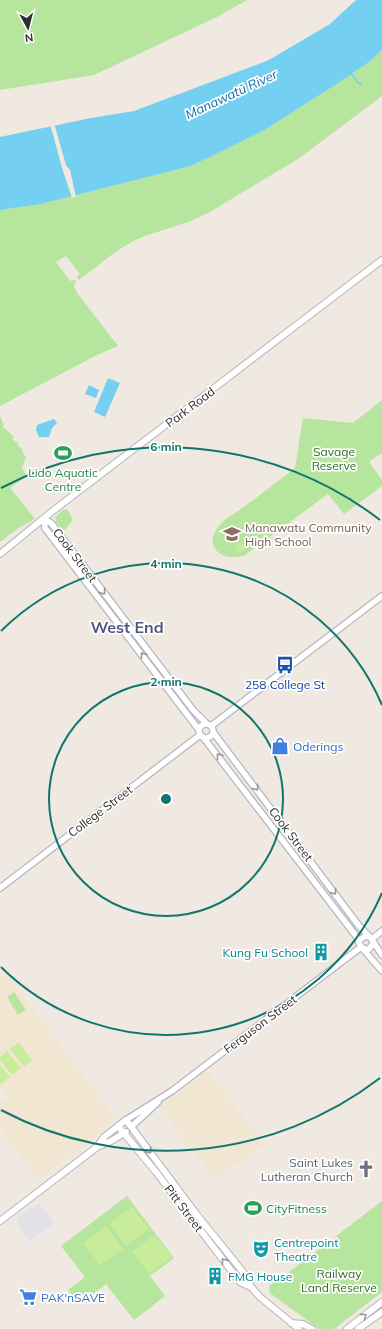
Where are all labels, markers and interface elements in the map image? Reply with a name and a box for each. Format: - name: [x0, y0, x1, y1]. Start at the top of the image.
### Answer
- north arrow: [8, 8, 48, 48]
- text: N: [24, 30, 34, 45]
- water label: Manawatū River: [183, 65, 281, 122]
- street label: Park Road: [162, 384, 218, 430]
- text: 6 min: [150, 439, 182, 454]
- sports icon: Lido Aquatic Centre: [53, 443, 73, 463]
- park label: Savage Reserve: [312, 444, 356, 473]
- place label: Lido Aquatic Centre: [28, 465, 98, 494]
- place label: Manawatu Community High School: [245, 520, 372, 549]
- school or university icon: Manawatu Community High School: [222, 524, 242, 544]
- street label: Cook Street: [50, 525, 100, 585]
- text: 4 min: [150, 556, 182, 571]
- one-way arrow: [98, 588, 105, 595]
- district label: West End: [90, 617, 164, 637]
- one-way arrow: [141, 652, 148, 659]
- bus stop icon: 258 College St: [275, 655, 295, 675]
- text: 2 min: [150, 674, 182, 689]
- place label: 258 College St: [245, 677, 325, 692]
- shop icon: Oderings: [270, 736, 290, 756]
- place label: Oderings: [293, 739, 343, 754]
- one-way arrow: [217, 754, 224, 761]
- street label: College Street: [65, 782, 135, 840]
- one-way arrow: [251, 784, 258, 791]
- centre of rings: [159, 792, 173, 806]
- street label: Cook Street: [266, 804, 316, 864]
- one-way arrow: [329, 887, 336, 894]
- building icon: Kung Fu School: [311, 942, 331, 962]
- place label: Kung Fu School: [223, 945, 308, 960]
- street label: Ferguson Street: [220, 992, 300, 1056]
- one-way arrow: [145, 1147, 152, 1154]
- place label: Saint Lukes Lutheran Church: [261, 1155, 353, 1184]
- church icon: Saint Lukes Lutheran Church: [356, 1159, 376, 1179]
- street label: Pitt Street: [161, 1181, 207, 1235]
- sports icon: CityFitness: [243, 1198, 263, 1218]
- place label: CityFitness: [266, 1201, 327, 1216]
- place label: Centrepoint Theatre: [274, 1235, 339, 1264]
- theatre icon: Centrepoint Theatre: [251, 1239, 271, 1259]
- one-way arrow: [221, 1258, 228, 1265]
- building icon: FMG House: [205, 1266, 225, 1286]
- park label: Railway Land Reserve: [301, 1266, 377, 1295]
- place label: FMG House: [228, 1269, 292, 1284]
- supermarket icon: PAK'nSAVE: [18, 1287, 38, 1307]
- place label: PAK'nSAVE: [41, 1290, 105, 1305]
- one-way arrow: [360, 1313, 367, 1320]

